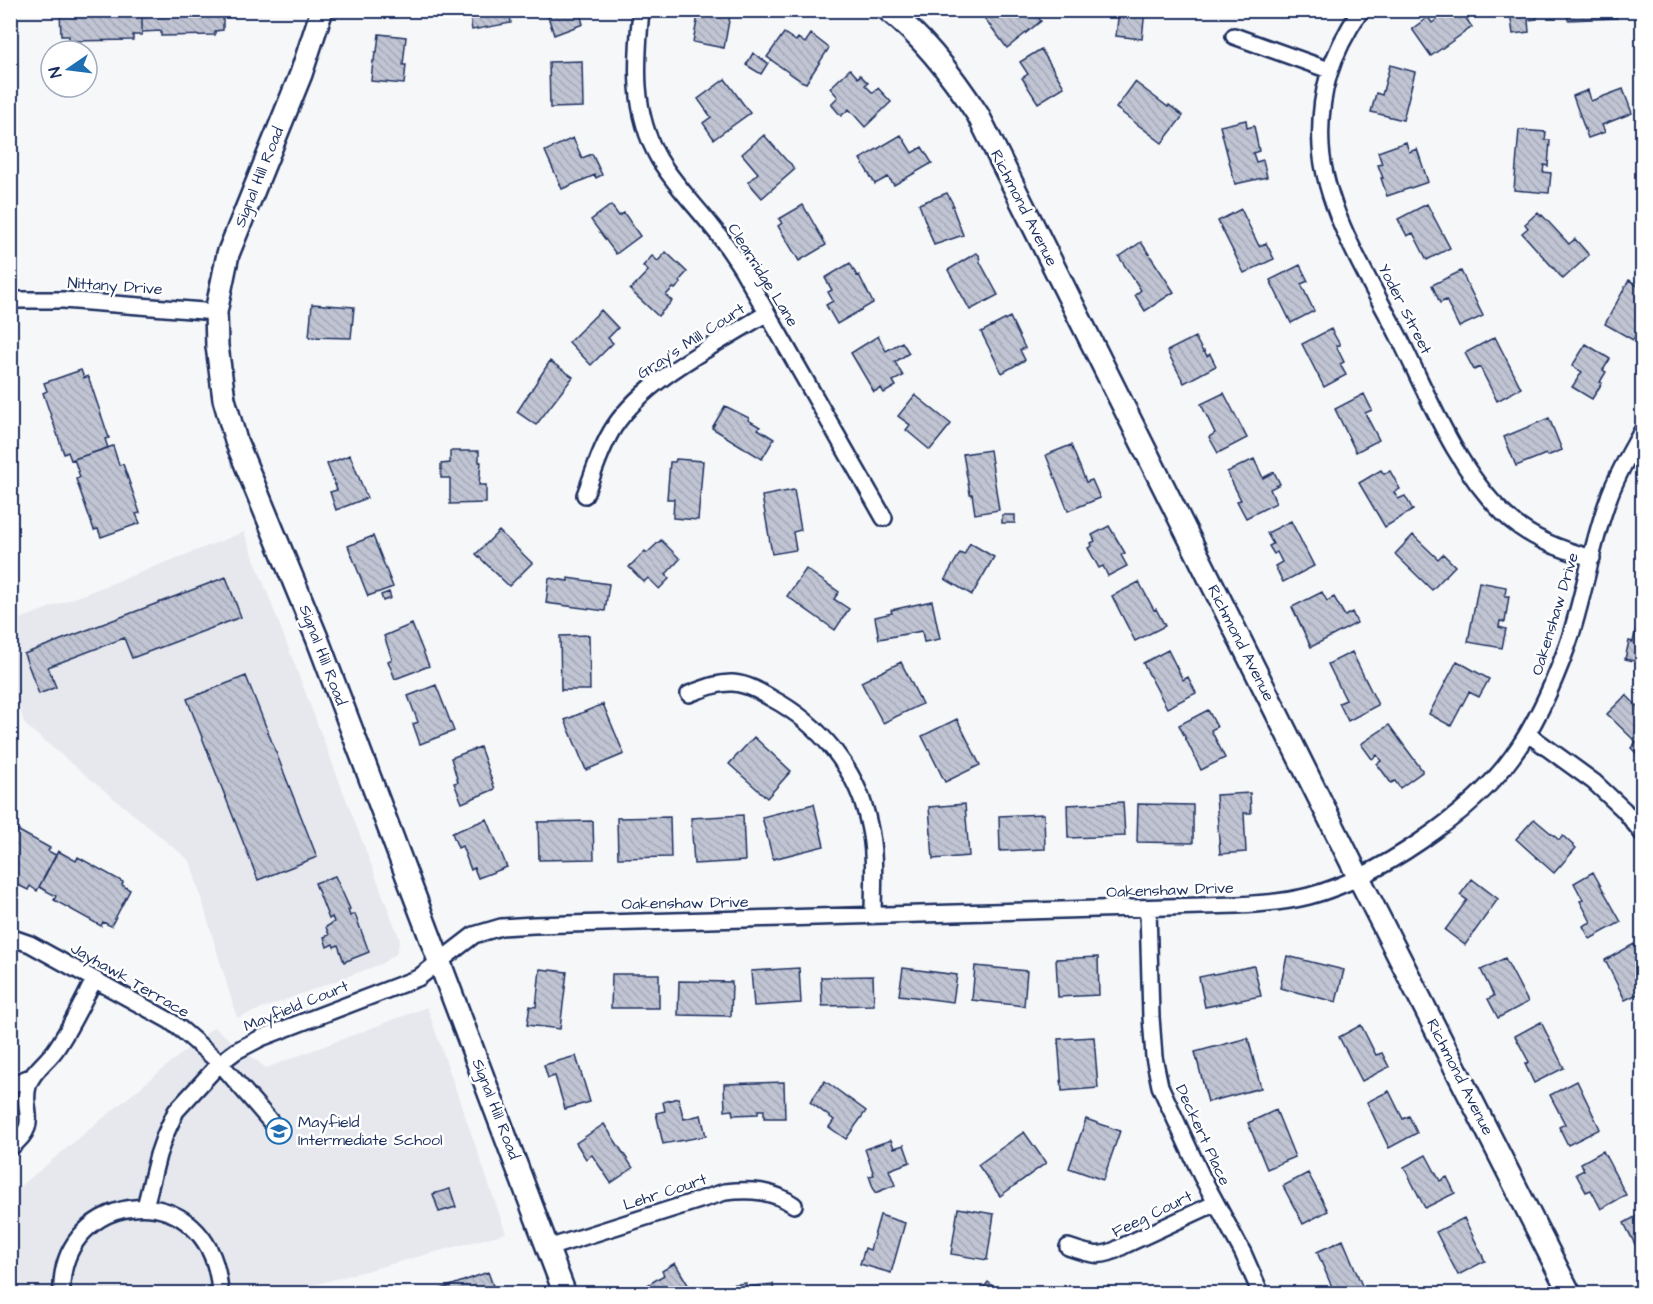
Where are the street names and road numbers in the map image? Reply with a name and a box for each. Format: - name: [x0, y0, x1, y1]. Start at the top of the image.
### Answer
- street label: Signal Hill Road: [229, 124, 290, 231]
- street label: Richmond Avenue: [985, 146, 1063, 270]
- street label: Clearridge Lane: [722, 219, 804, 332]
- street label: Yoder Street: [1373, 260, 1438, 359]
- street label: Nittany Drive: [67, 272, 164, 301]
- street label: Gray's Mill Court: [633, 298, 750, 385]
- street label: Oakenshaw Drive: [1526, 550, 1584, 678]
- street label: Richmond Avenue: [1202, 581, 1280, 705]
- street label: Signal Hill Road: [293, 601, 352, 709]
- street label: Oakenshaw Drive: [1106, 877, 1234, 903]
- street label: Oakenshaw Drive: [621, 891, 749, 915]
- street label: Jayhawk Terrace: [66, 937, 194, 1024]
- street label: Mayfield Court: [240, 975, 353, 1038]
- street label: Richmond Avenue: [1421, 1015, 1499, 1139]
- street label: Signal Hill Road: [466, 1055, 525, 1163]
- street label: Deckert Place: [1170, 1081, 1236, 1189]
- street label: Lehr Court: [620, 1168, 710, 1216]
- street label: Feeg Court: [1108, 1185, 1197, 1244]

